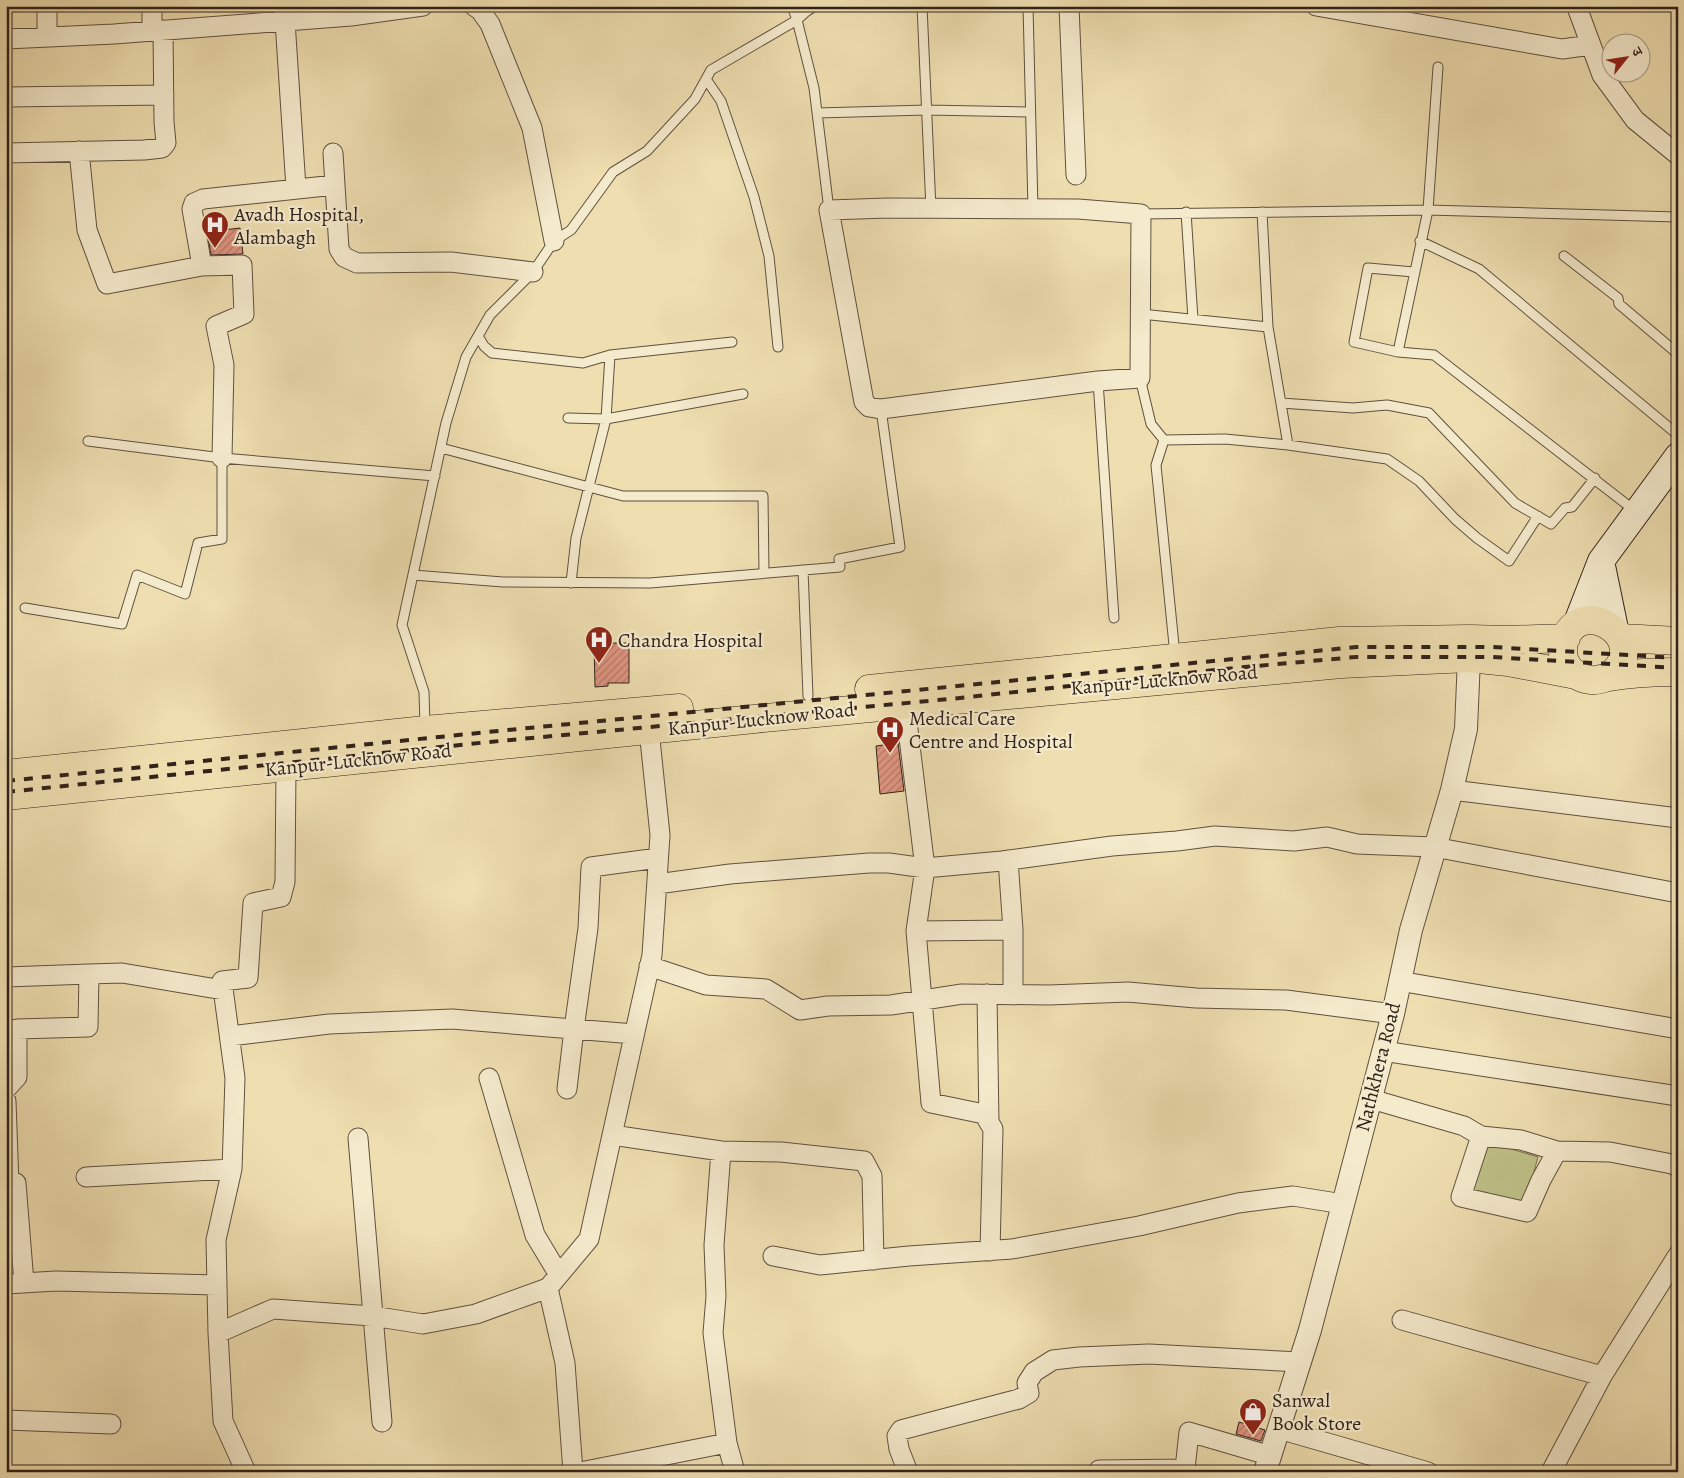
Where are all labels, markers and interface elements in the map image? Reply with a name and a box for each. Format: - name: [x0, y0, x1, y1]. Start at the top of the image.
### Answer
- north arrow: [1602, 32, 1652, 82]
- text: उ: [1626, 43, 1647, 60]
- place label: Avadh Hospital, Alambagh: [233, 201, 364, 251]
- hospital icon: Avadh Hospital, Alambagh: [200, 210, 230, 249]
- hospital icon: Chandra Hospital: [584, 625, 614, 664]
- place label: Chandra Hospital: [618, 627, 763, 654]
- street label: Kanpur-Lucknow Road: [1069, 658, 1259, 702]
- street label: Kanpur-Lucknow Road: [666, 696, 856, 742]
- place label: Medical Care Centre and Hospital: [909, 705, 1073, 755]
- hospital icon: Medical Care Centre and Hospital: [875, 715, 905, 754]
- street label: Kanpur-Lucknow Road: [263, 737, 453, 783]
- street label: Nathkhera Road: [1349, 999, 1407, 1135]
- place label: Sanwal Book Store: [1272, 1387, 1361, 1437]
- shop icon: Sanwal Book Store: [1238, 1397, 1268, 1436]

